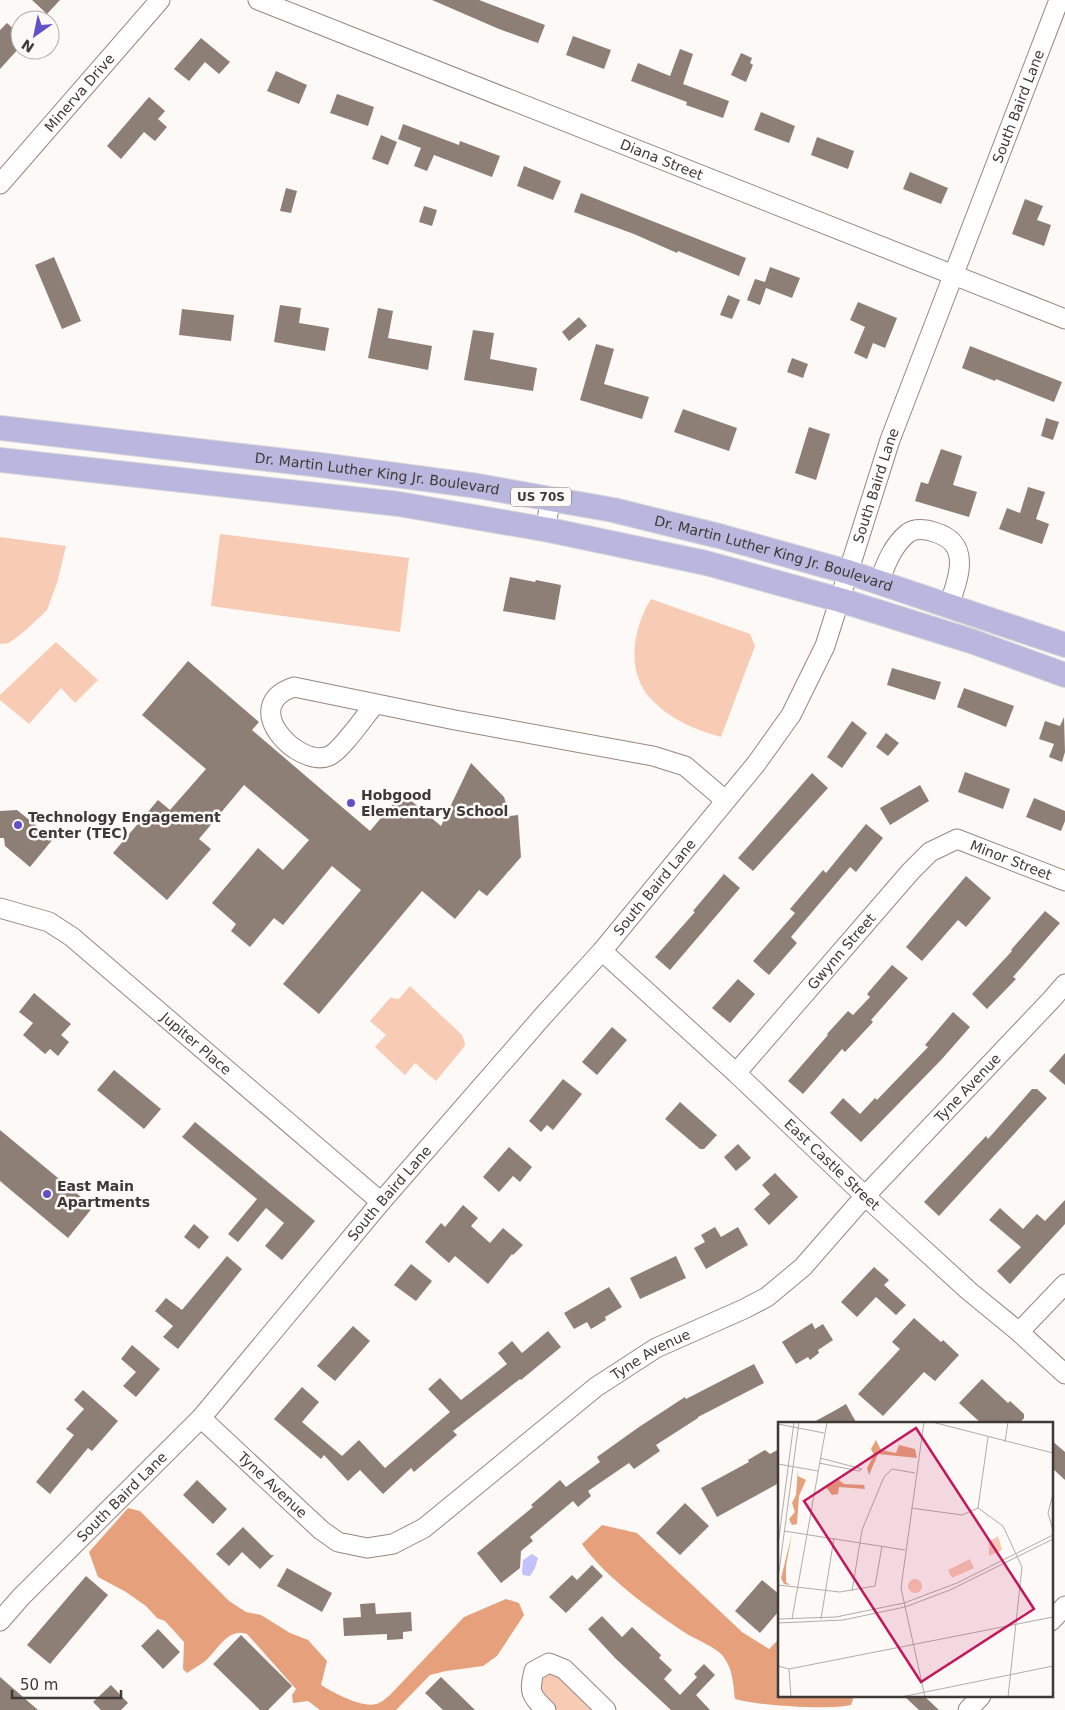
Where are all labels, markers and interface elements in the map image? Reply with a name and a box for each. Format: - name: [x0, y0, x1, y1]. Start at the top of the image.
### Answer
- north arrow: [10, 10, 60, 60]
- text: N: [19, 36, 37, 56]
- street label: South Baird Lane: [989, 48, 1047, 165]
- street label: Minerva Drive: [41, 50, 118, 135]
- street label: Diana Street: [618, 136, 706, 183]
- street label: South Baird Lane: [850, 426, 902, 545]
- street label: Dr. Martin Luther King Jr. Boulevard: [254, 450, 501, 498]
- road number: US 70S: [511, 488, 571, 507]
- street label: Dr. Martin Luther King Jr. Boulevard: [653, 512, 895, 594]
- place label: Hobgood Elementary School: [361, 787, 508, 819]
- marker: Hobgood Elementary School: [345, 797, 357, 809]
- place label: Technology Engagement Center (TEC): [28, 809, 221, 841]
- marker: Technology Engagement Center (TEC): [12, 819, 24, 831]
- street label: South Baird Lane: [610, 836, 699, 939]
- street label: Minor Street: [968, 837, 1055, 883]
- street label: Gwynn Street: [804, 910, 879, 993]
- street label: Jupiter Place: [157, 1008, 235, 1078]
- street label: Tyne Avenue: [931, 1050, 1004, 1126]
- street label: East Castle Street: [781, 1116, 884, 1214]
- street label: South Baird Lane: [344, 1142, 434, 1244]
- place label: East Main Apartments: [57, 1178, 150, 1210]
- marker: East Main Apartments: [41, 1188, 53, 1200]
- street label: Tyne Avenue: [607, 1326, 693, 1384]
- inset map: [778, 1422, 1052, 1698]
- street label: Tyne Avenue: [234, 1448, 311, 1521]
- street label: South Baird Lane: [74, 1449, 170, 1545]
- scale bar: [12, 1668, 121, 1700]
- text: 50 m: [20, 1676, 58, 1694]

